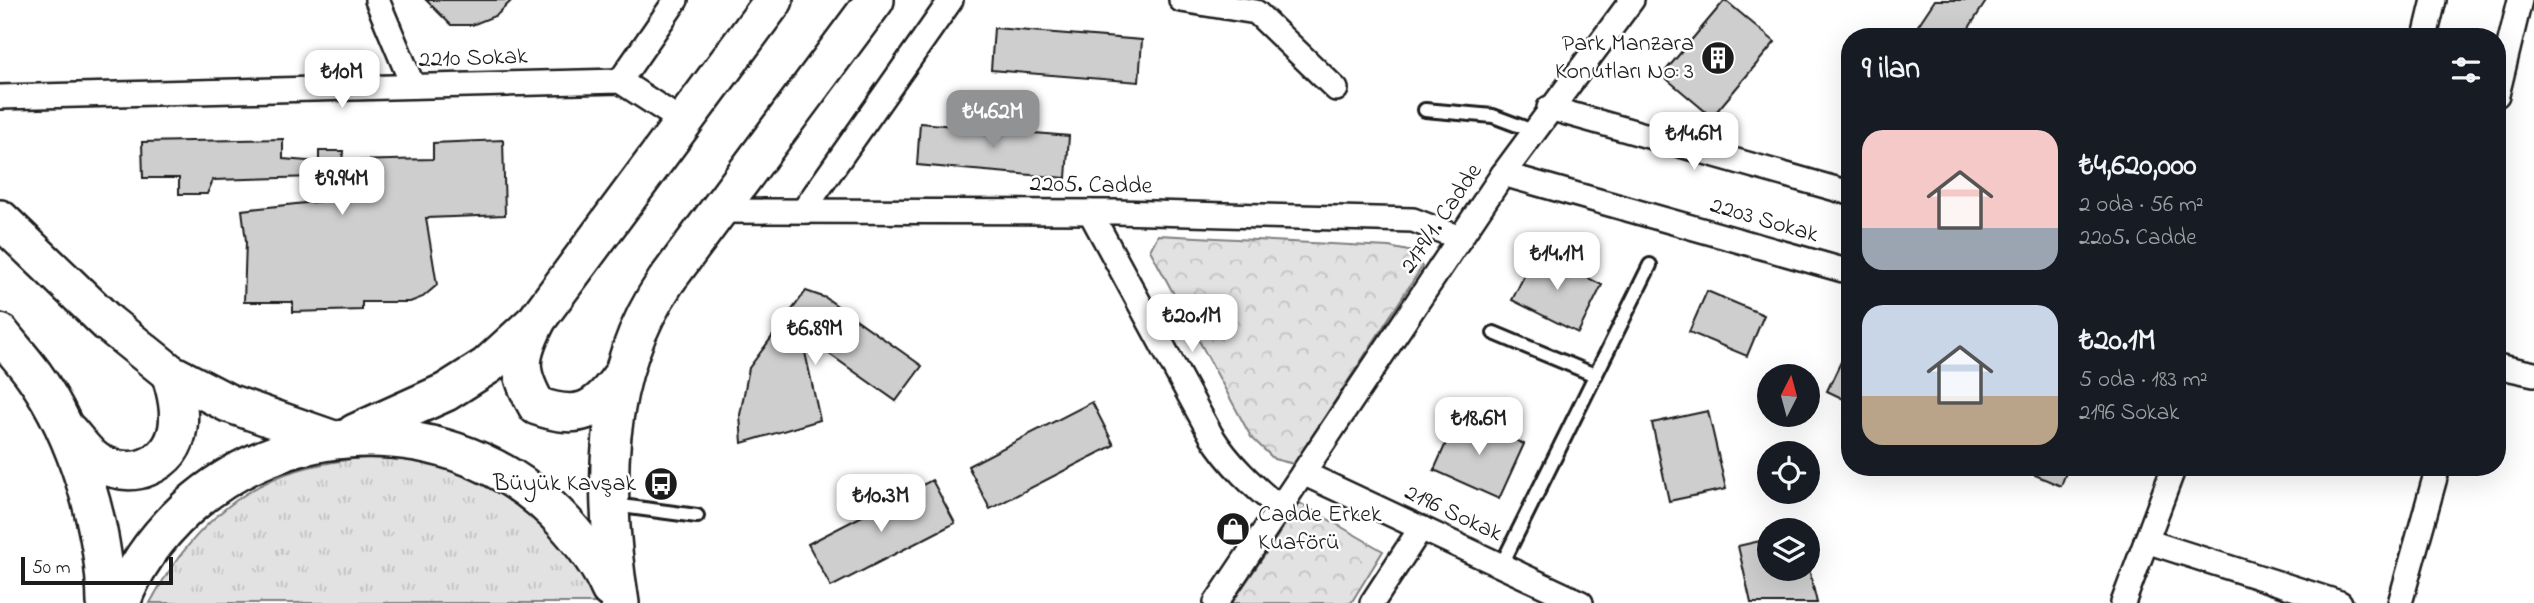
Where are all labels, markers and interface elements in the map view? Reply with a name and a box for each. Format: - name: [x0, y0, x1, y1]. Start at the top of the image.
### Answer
- place label: Park Manzara Konutları No: 3: [1555, 27, 1694, 90]
- building icon: Park Manzara Konutları No: 3: [1699, 39, 1737, 77]
- street label: 2210 Sokak: [418, 40, 529, 78]
- text: 9 ilan: [1862, 48, 1920, 92]
- pin: ₺10M: [301, 50, 383, 110]
- icon: filters: [2447, 51, 2485, 89]
- text: ₺10M: [321, 56, 363, 89]
- pin: ₺4.62M: [936, 90, 1050, 150]
- text: ₺4.62M: [962, 96, 1024, 129]
- pin: ₺14.6M: [1637, 113, 1751, 172]
- text: ₺14.6M: [1665, 118, 1723, 151]
- text: ₺4,620,000: [2079, 145, 2197, 189]
- street label: 2179/1. Cadde: [1392, 157, 1492, 281]
- pin: ₺9.94M: [285, 158, 399, 217]
- icon: home: [1918, 158, 2002, 242]
- text: ₺9.94M: [315, 163, 369, 196]
- street label: 2205. Cadde: [1029, 167, 1153, 205]
- street label: 2203 Sokak: [1706, 189, 1823, 253]
- text: 2 oda · 56 m²: [2079, 189, 2204, 222]
- text: 2205. Cadde: [2079, 222, 2197, 255]
- pin: ₺14.1M: [1500, 232, 1614, 292]
- text: ₺14.1M: [1530, 238, 1584, 271]
- pin: ₺20.1M: [1135, 294, 1249, 354]
- text: ₺20.1M: [1163, 300, 1221, 333]
- pin: ₺6.89M: [758, 308, 872, 367]
- text: ₺6.89M: [787, 313, 843, 346]
- text: ₺20.1M: [2079, 320, 2156, 364]
- icon: home: [1918, 333, 2002, 417]
- north arrow: [1757, 364, 1820, 427]
- map controls: [1757, 364, 1820, 581]
- text: 5 oda · 183 m²: [2079, 364, 2207, 397]
- text: 2196 Sokak: [2079, 397, 2179, 430]
- pin: ₺18.6M: [1422, 398, 1536, 457]
- text: ₺18.6M: [1451, 403, 1507, 436]
- button: locate: [1757, 441, 1820, 504]
- bus stop icon: Büyük Kavşak: [642, 465, 680, 503]
- place label: Büyük Kavşak: [492, 467, 636, 503]
- pin: ₺10.3M: [824, 475, 938, 534]
- street label: 2196 Sokak: [1398, 476, 1508, 552]
- text: ₺10.3M: [853, 480, 909, 513]
- place label: Cadde Erkek Kuaförü: [1258, 498, 1382, 561]
- shop icon: Cadde Erkek Kuaförü: [1214, 510, 1252, 548]
- button: layers: [1757, 518, 1820, 581]
- scale bar: [21, 554, 173, 586]
- text: 50 m: [32, 555, 71, 582]

